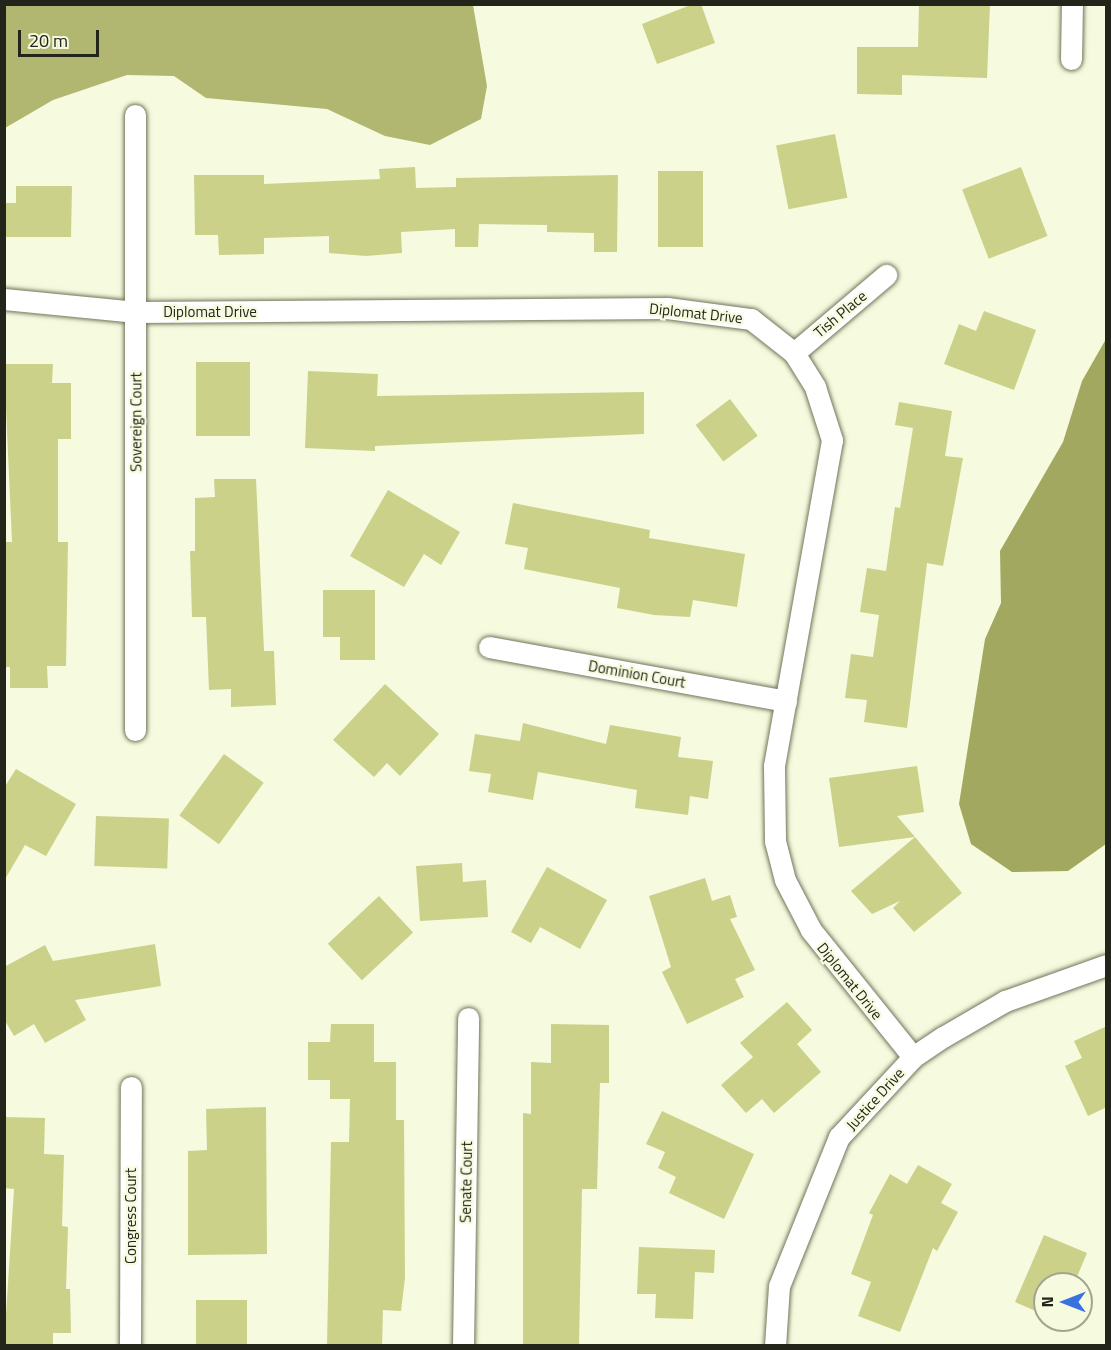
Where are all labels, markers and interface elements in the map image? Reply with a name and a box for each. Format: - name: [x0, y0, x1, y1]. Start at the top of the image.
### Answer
- scale bar: [21, 18, 102, 56]
- text: 20 m: [29, 27, 68, 54]
- street label: Tish Place: [810, 287, 870, 341]
- street label: Diplomat Drive: [648, 299, 744, 327]
- street label: Diplomat Drive: [163, 303, 257, 321]
- street label: Sovereign Court: [127, 372, 145, 472]
- street label: Dominion Court: [587, 657, 687, 691]
- street label: Diplomat Drive: [814, 939, 886, 1023]
- street label: Justice Drive: [842, 1064, 908, 1134]
- street label: Senate Court: [456, 1141, 476, 1223]
- street label: Congress Court: [122, 1168, 140, 1264]
- north arrow: [1033, 1272, 1093, 1332]
- text: N: [1035, 1296, 1059, 1308]

